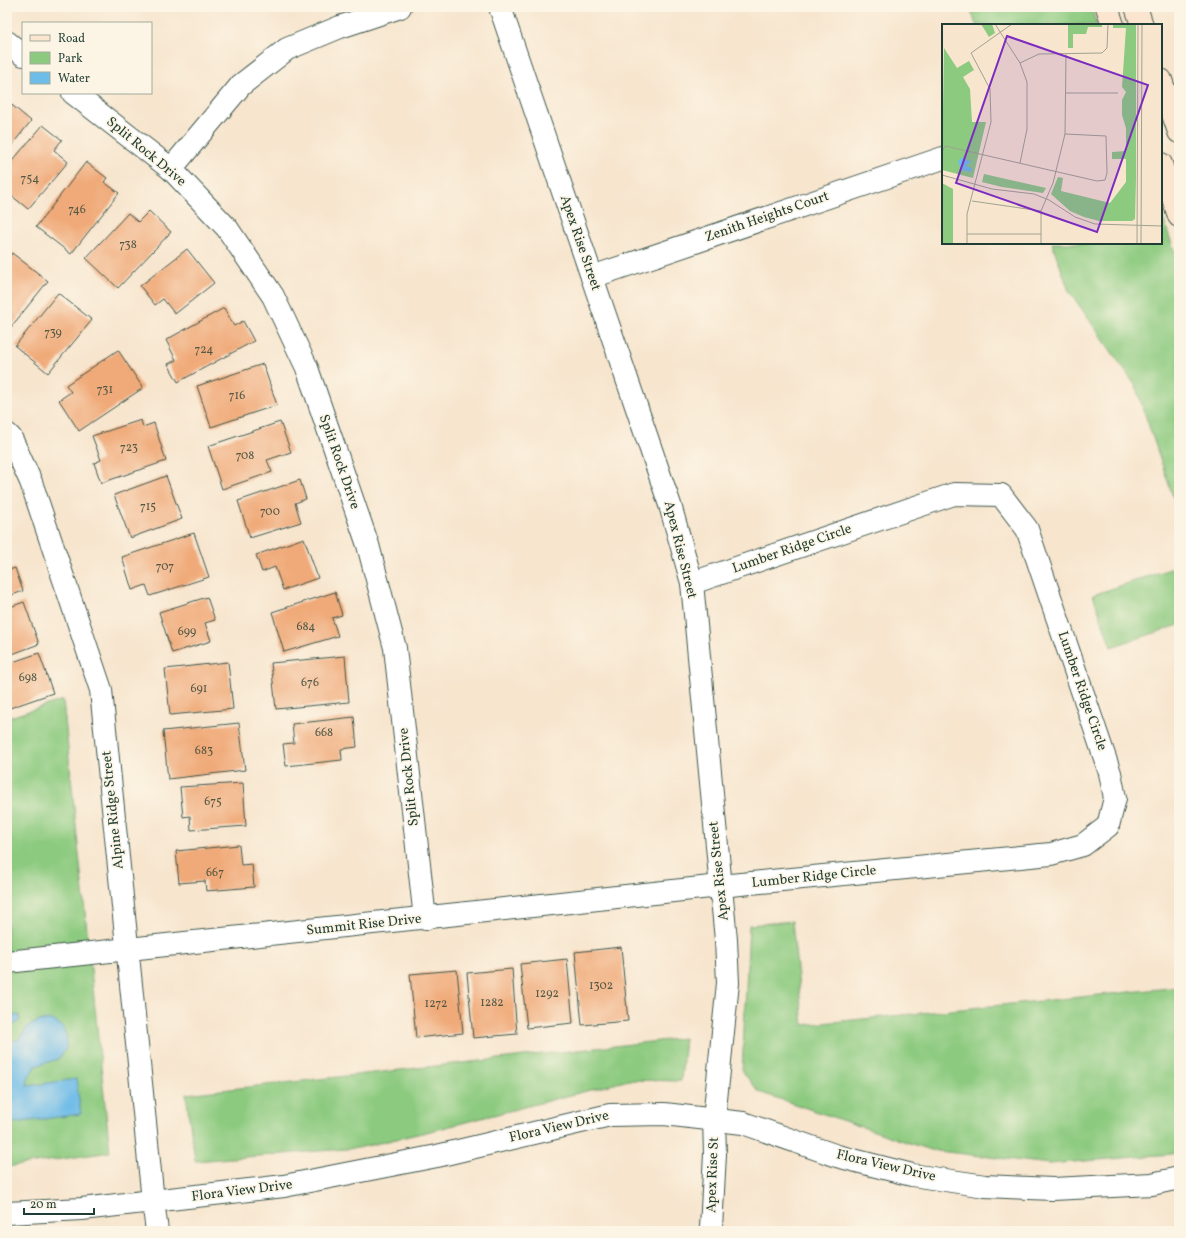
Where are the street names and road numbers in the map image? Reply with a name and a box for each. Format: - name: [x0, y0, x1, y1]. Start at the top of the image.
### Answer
- street label: Split Rock Drive: [102, 113, 190, 191]
- street label: Zenith Heights Court: [702, 187, 832, 247]
- street label: Apex Rise Street: [555, 193, 605, 293]
- street label: Split Rock Drive: [314, 412, 364, 512]
- street label: Apex Rise Street: [659, 499, 701, 601]
- street label: Lumber Ridge Circle: [730, 520, 855, 578]
- street label: Lumber Ridge Circle: [1053, 629, 1111, 754]
- street label: Split Rock Drive: [394, 726, 424, 827]
- street label: Alpine Ridge Street: [97, 750, 129, 870]
- street label: Apex Rise Street: [704, 820, 734, 922]
- street label: Lumber Ridge Circle: [751, 861, 878, 893]
- street label: Summit Rise Drive: [305, 909, 423, 940]
- street label: Flora View Drive: [507, 1106, 611, 1148]
- street label: Apex Rise St: [702, 1137, 724, 1213]
- street label: Flora View Drive: [834, 1145, 938, 1187]
- street label: Flora View Drive: [190, 1175, 294, 1207]

